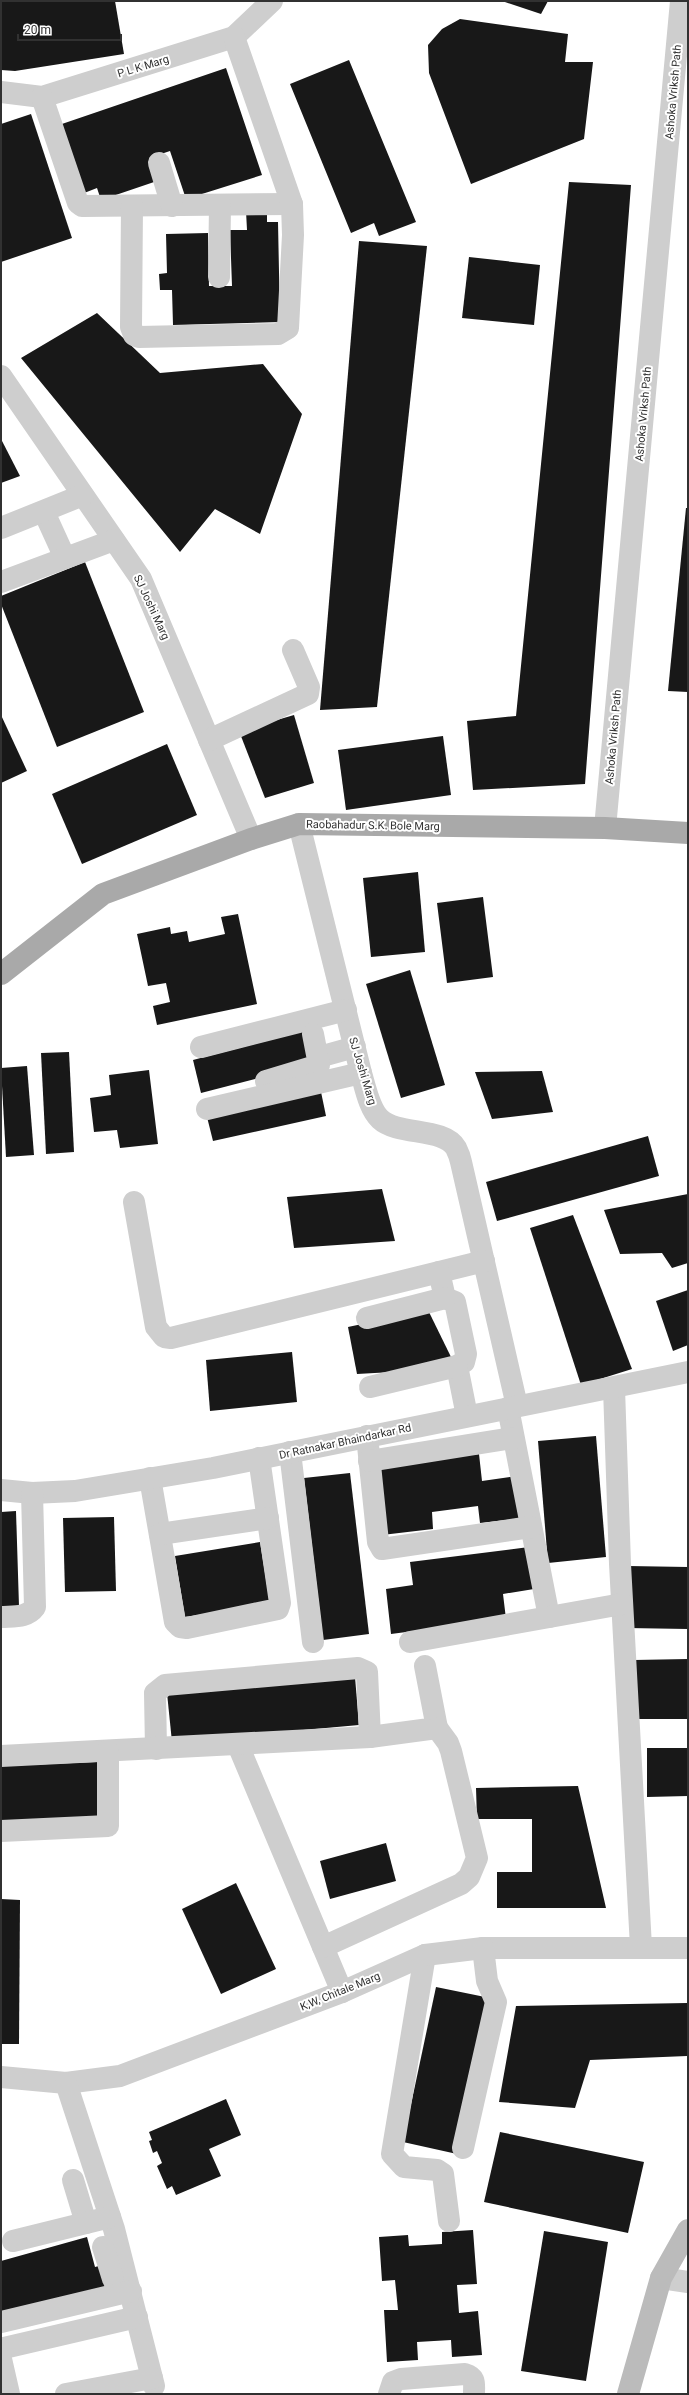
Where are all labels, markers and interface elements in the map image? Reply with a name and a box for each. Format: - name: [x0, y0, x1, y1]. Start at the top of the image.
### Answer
- scale bar: [18, 16, 121, 42]
- text: 20 m: [24, 23, 51, 37]
- street label: Ashoka Vriksh Path: [663, 44, 684, 140]
- street label: P L K Marg: [116, 52, 171, 80]
- street label: Ashoka Vriksh Path: [633, 366, 654, 462]
- street label: SJ Joshi Marg: [131, 573, 172, 642]
- street label: Ashoka Vriksh Path: [603, 689, 624, 785]
- street label: Raobahadur S.K. Bole Marg: [306, 818, 440, 833]
- street label: SJ Joshi Marg: [346, 1036, 379, 1107]
- street label: Dr Ratnakar Bhaindarkar Rd: [278, 1421, 412, 1462]
- street label: K,W, Chitale Marg: [298, 1969, 382, 2013]

